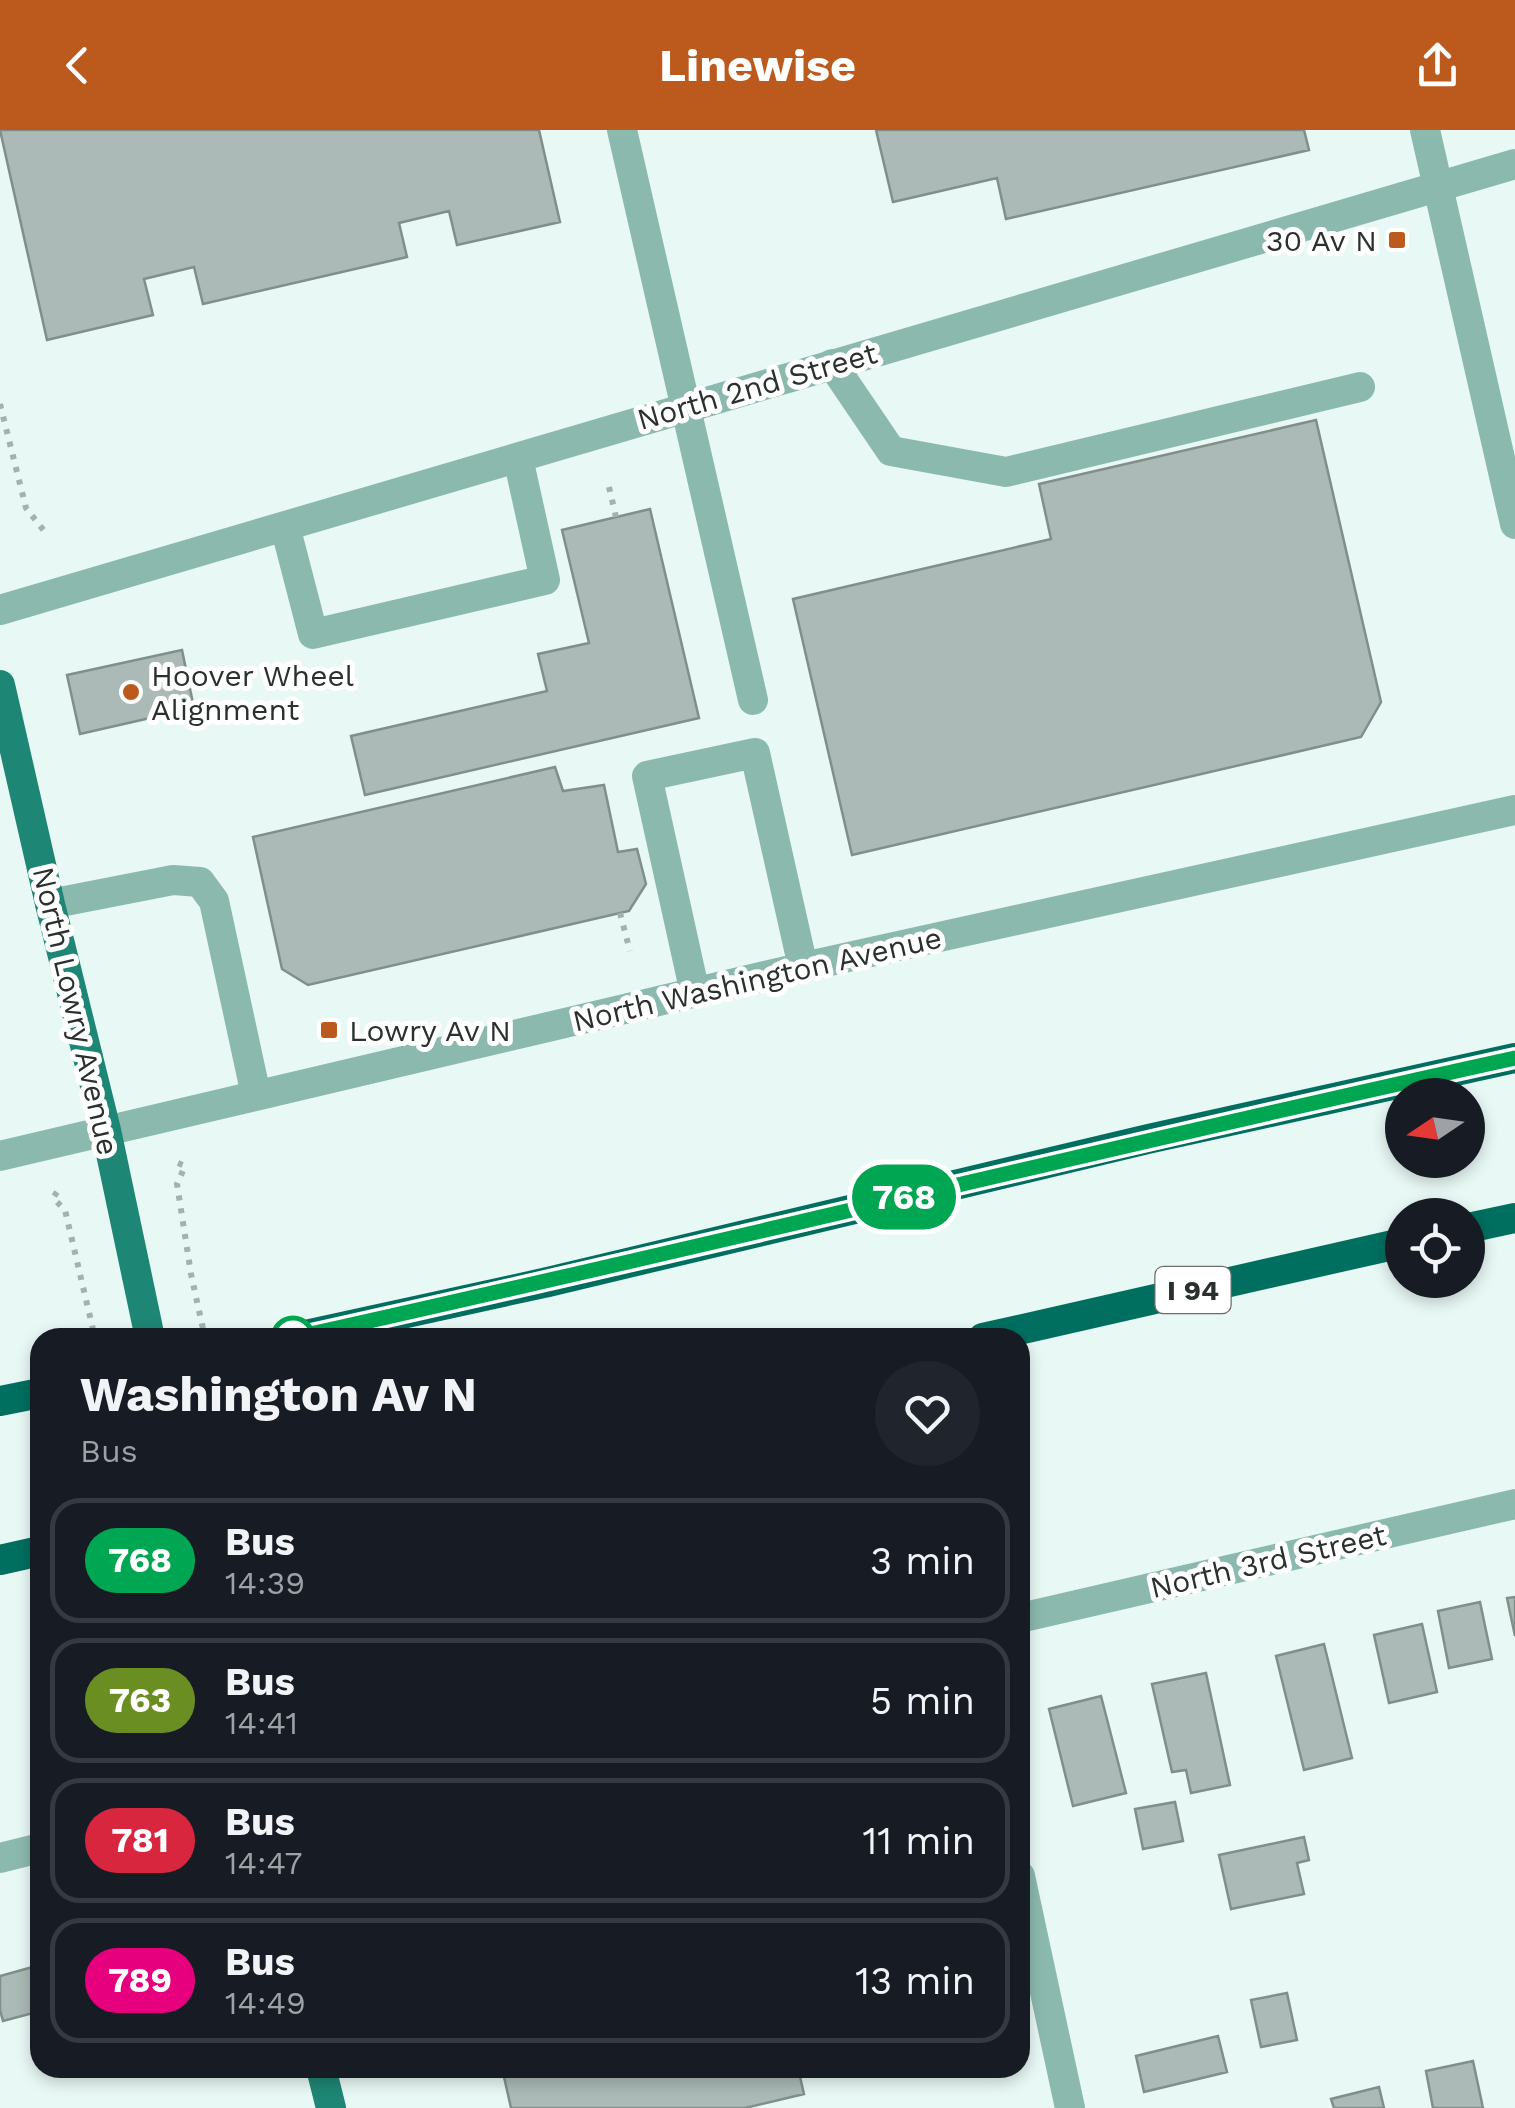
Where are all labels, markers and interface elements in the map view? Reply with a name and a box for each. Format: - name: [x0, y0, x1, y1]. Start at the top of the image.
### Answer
- icon: back: [50, 38, 105, 93]
- icon: share: [1410, 38, 1465, 93]
- text: Linewise: [659, 39, 856, 92]
- place label: 30 Av N: [1266, 223, 1377, 258]
- marker: 30 Av N: [1386, 229, 1408, 251]
- street label: North 2nd Street: [633, 335, 881, 437]
- place label: Hoover Wheel Alignment: [151, 658, 354, 727]
- marker: Hoover Wheel Alignment: [120, 681, 142, 703]
- street label: North Lowry Avenue: [26, 863, 126, 1159]
- street label: North Washington Avenue: [569, 919, 945, 1039]
- place label: Lowry Av N: [349, 1013, 511, 1048]
- marker: Lowry Av N: [318, 1019, 340, 1041]
- north arrow: [1385, 1078, 1485, 1178]
- map controls: [1385, 1078, 1485, 1298]
- line badge: 768: [846, 1164, 962, 1230]
- text: 768: [872, 1176, 936, 1218]
- button: locate: [1385, 1198, 1485, 1298]
- road number: I 94: [1156, 1267, 1230, 1313]
- unlabelled marker: [272, 1317, 314, 1359]
- button: heart: [875, 1361, 980, 1466]
- text: Washington Av N: [80, 1366, 477, 1423]
- text: Bus: [80, 1432, 138, 1470]
- street label: North 3rd Street: [1147, 1517, 1390, 1605]
- text: Bus: [225, 1520, 295, 1564]
- text: 768: [108, 1539, 172, 1581]
- text: 3 min: [870, 1539, 975, 1583]
- text: 14:39: [225, 1564, 305, 1602]
- text: Bus: [225, 1660, 295, 1704]
- text: 763: [109, 1679, 171, 1721]
- text: 5 min: [870, 1679, 975, 1723]
- text: 14:41: [225, 1704, 298, 1742]
- text: Bus: [225, 1800, 295, 1844]
- text: 781: [111, 1819, 169, 1861]
- text: 11 min: [863, 1819, 975, 1863]
- text: 14:47: [225, 1844, 302, 1882]
- text: Bus: [225, 1940, 295, 1984]
- text: 789: [108, 1959, 172, 2001]
- text: 13 min: [855, 1959, 975, 2003]
- text: 14:49: [225, 1984, 306, 2022]

